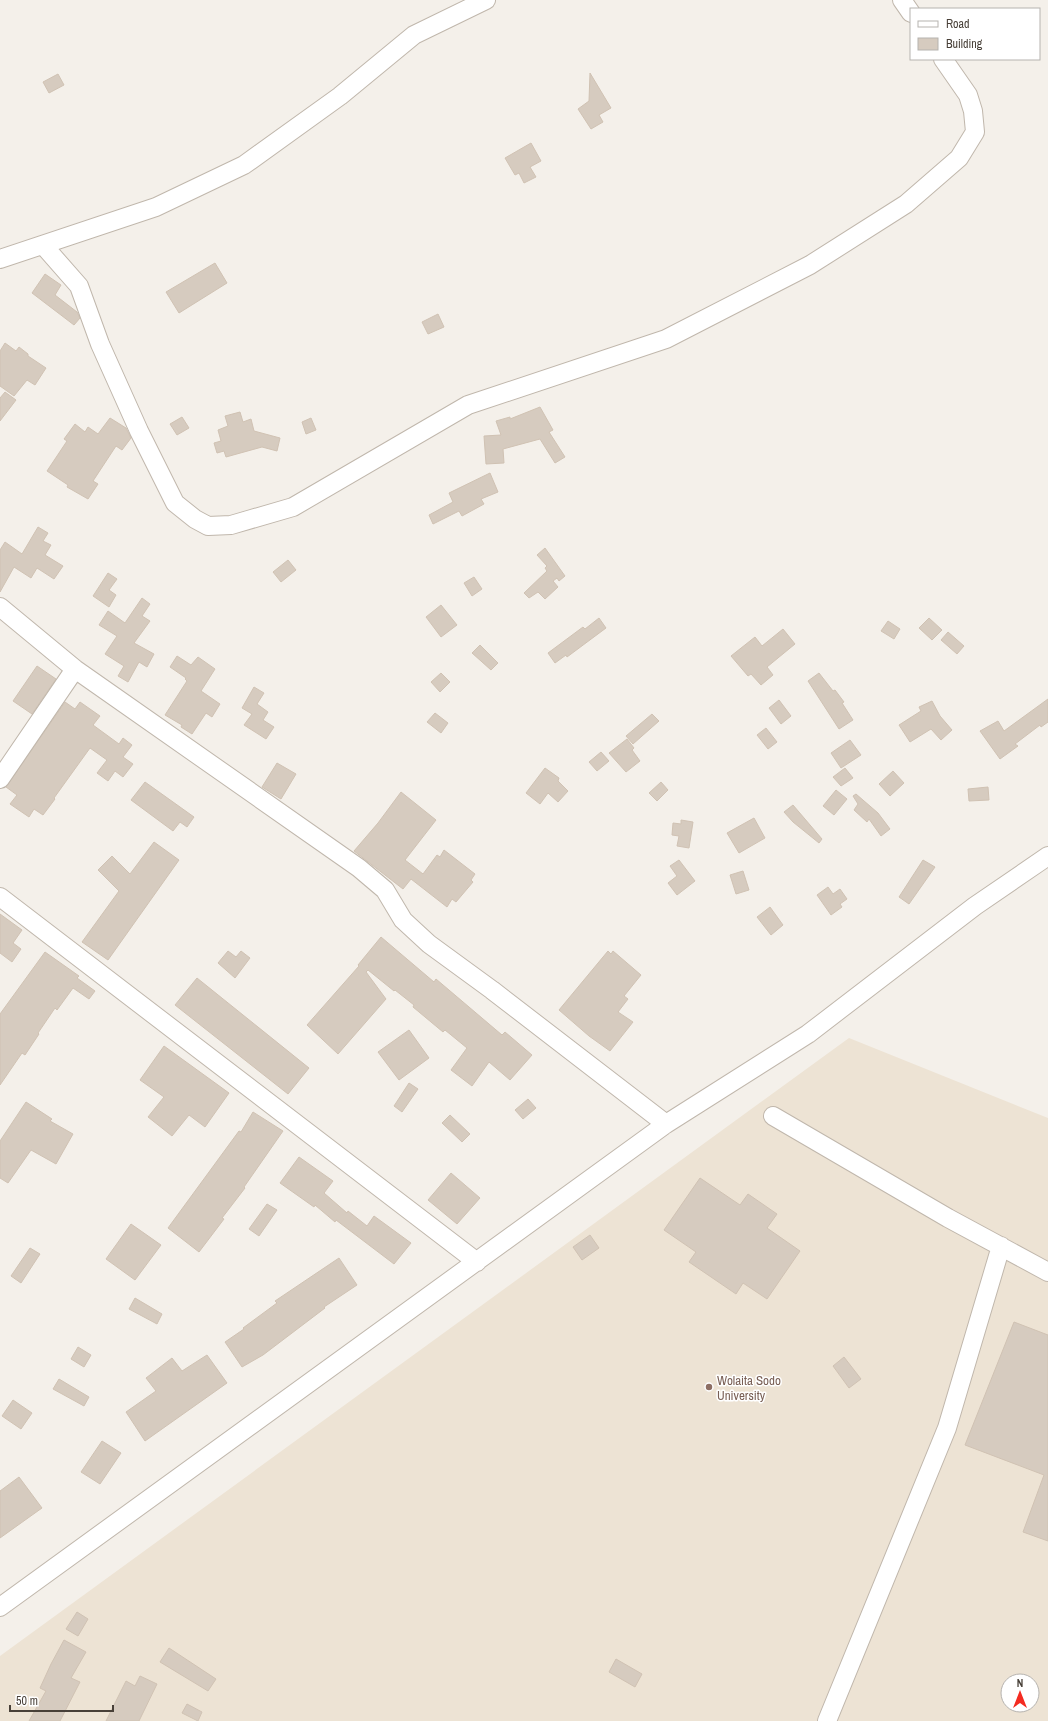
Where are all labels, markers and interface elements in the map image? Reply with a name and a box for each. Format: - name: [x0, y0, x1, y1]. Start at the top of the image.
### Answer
- legend: [910, 8, 1040, 60]
- text: Road: [946, 16, 970, 32]
- text: Building: [946, 36, 983, 52]
- place label: Wolaita Sodo University: [717, 1372, 781, 1404]
- marker: Wolaita Sodo University: [704, 1382, 714, 1392]
- north arrow: [1000, 1673, 1040, 1713]
- text: N: [1017, 1676, 1023, 1690]
- scale bar: [10, 1687, 113, 1713]
- text: 50 m: [16, 1693, 38, 1709]

